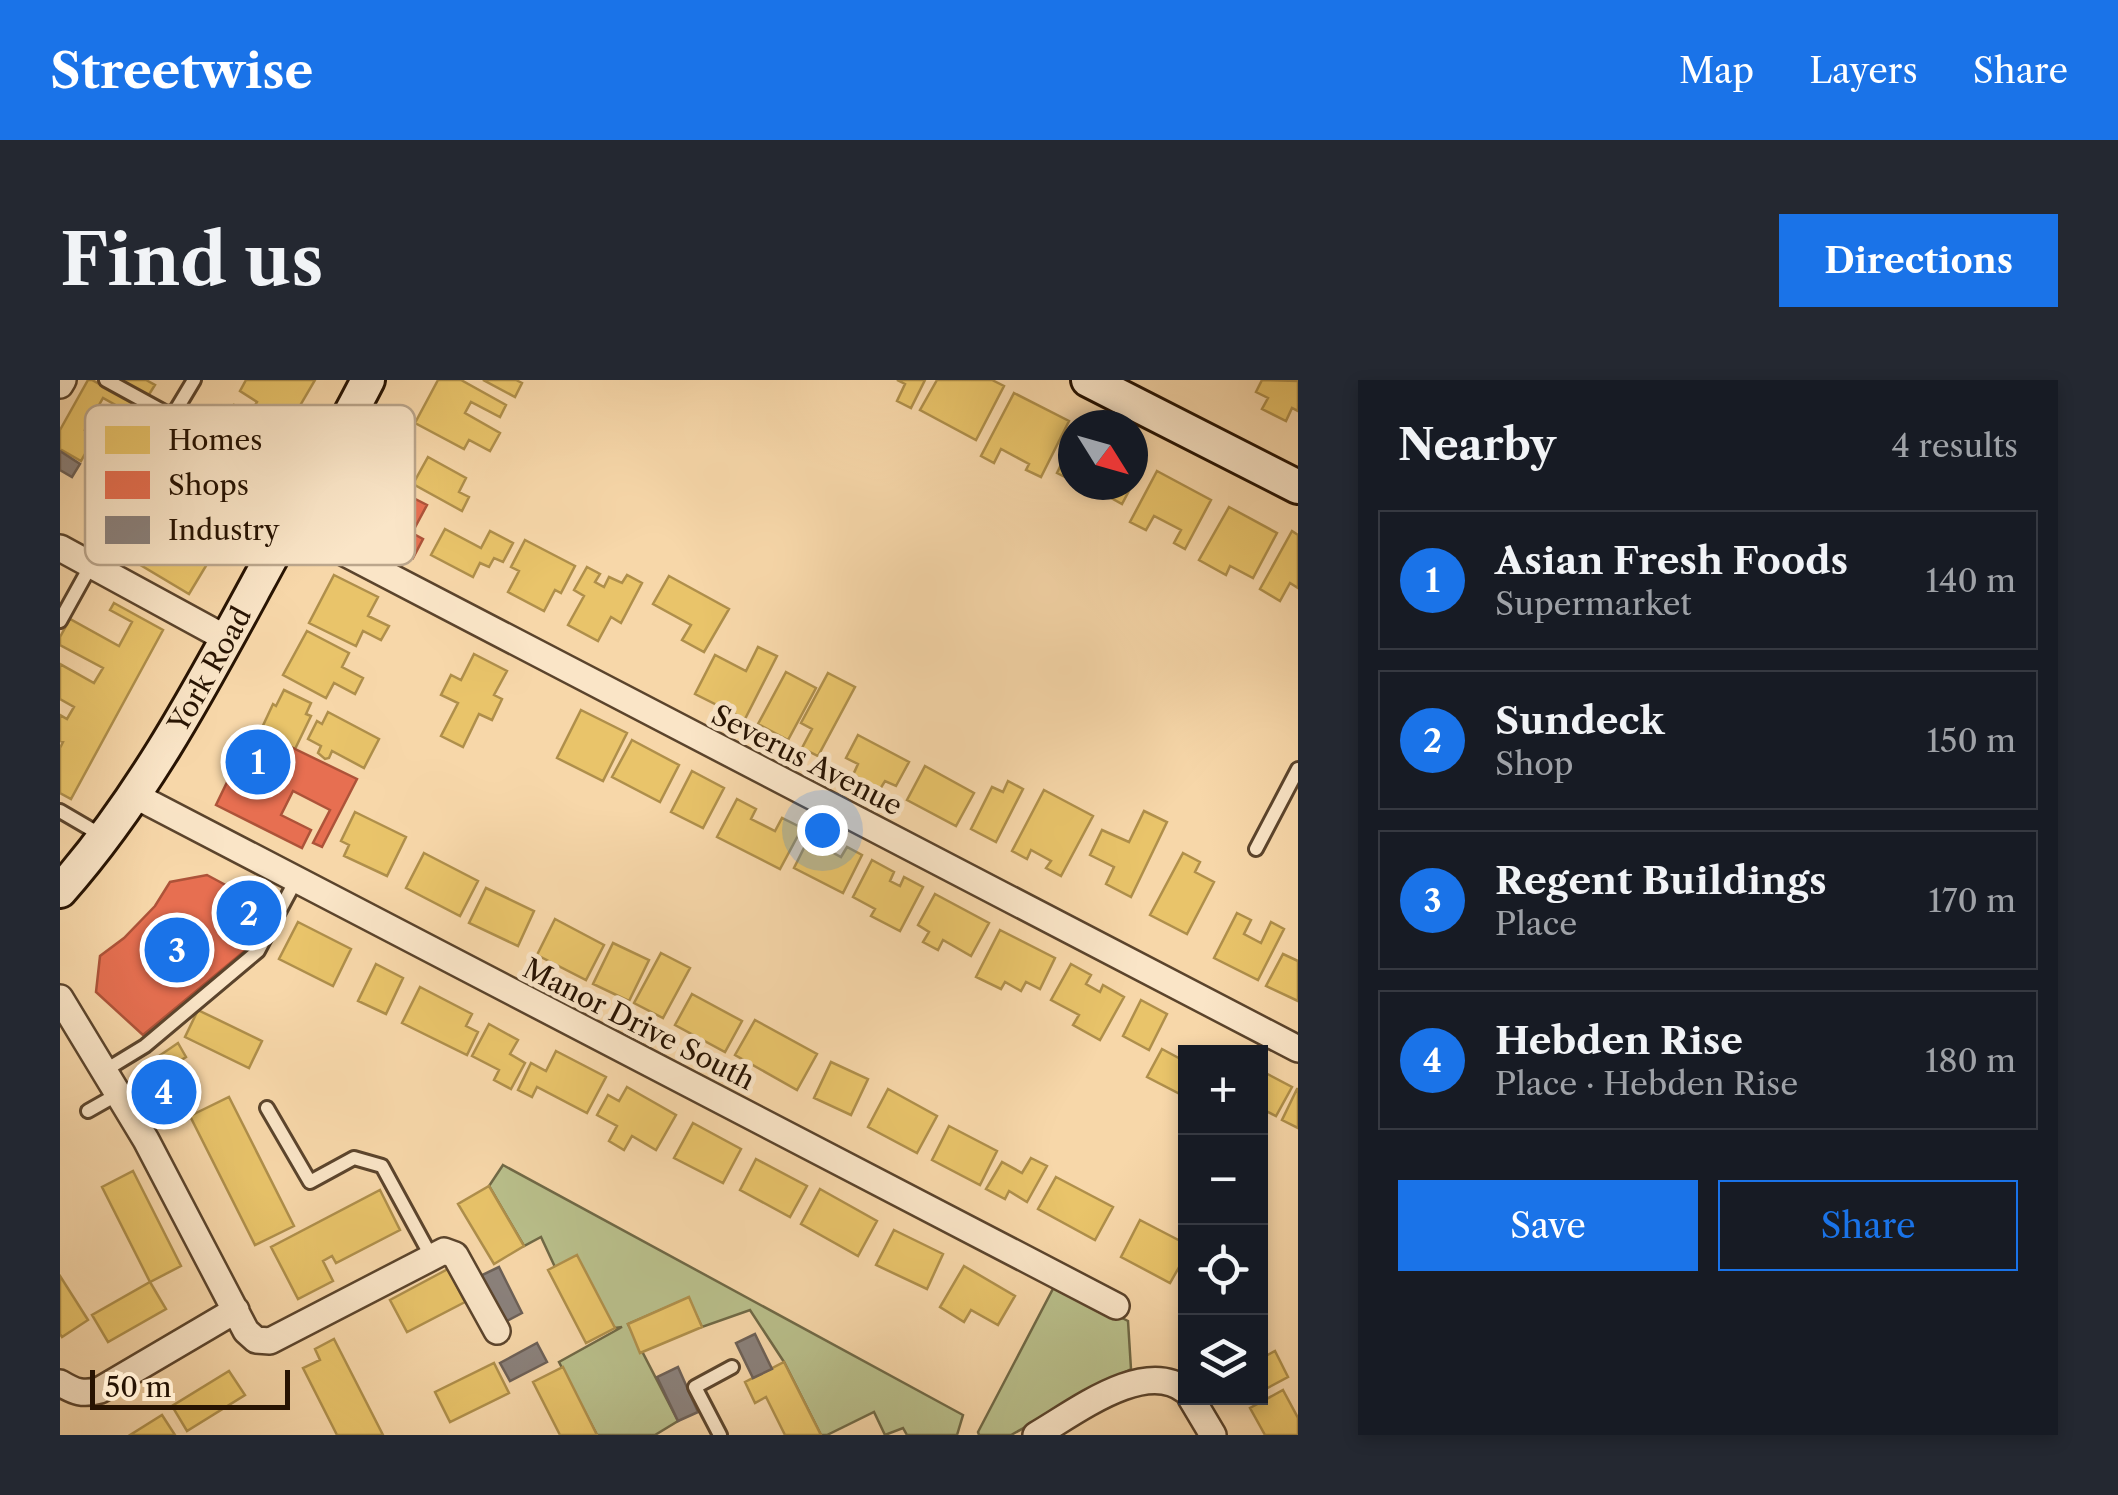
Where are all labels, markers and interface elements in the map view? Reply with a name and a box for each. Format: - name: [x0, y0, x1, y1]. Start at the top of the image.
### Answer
- text: Streetwise: [50, 41, 313, 100]
- text: Map: [1679, 49, 1754, 92]
- text: Layers: [1809, 49, 1918, 92]
- text: Share: [1973, 49, 2068, 92]
- button: Directions: [1779, 214, 2058, 307]
- text: Find us: [60, 217, 323, 303]
- legend: [85, 405, 415, 565]
- north arrow: [1058, 410, 1148, 500]
- text: Nearby: [1398, 419, 1556, 471]
- text: Homes: [168, 423, 262, 457]
- text: 4 results: [1892, 426, 2018, 465]
- text: Shops: [168, 468, 249, 502]
- text: Industry: [168, 513, 280, 547]
- text: Asian Fresh Foods: [1495, 537, 1848, 584]
- text: 1: [1425, 561, 1440, 600]
- text: 140 m: [1925, 561, 2016, 600]
- text: Supermarket: [1495, 584, 1692, 623]
- street label: York Road: [160, 601, 258, 739]
- street label: Severus Avenue: [706, 697, 908, 823]
- text: Sundeck: [1495, 697, 1665, 744]
- text: 2: [1423, 721, 1442, 760]
- text: 150 m: [1927, 721, 2016, 760]
- pin: 1: [226, 724, 290, 800]
- text: Shop: [1495, 744, 1574, 783]
- your location: [797, 805, 848, 856]
- text: Regent Buildings: [1495, 857, 1827, 904]
- pin: 2: [216, 876, 282, 950]
- text: 3: [1423, 881, 1442, 920]
- text: 170 m: [1928, 881, 2016, 920]
- text: Place: [1495, 904, 1577, 943]
- pin: 3: [144, 912, 210, 988]
- street label: Manor Drive South: [518, 951, 760, 1097]
- text: Hebden Rise: [1495, 1017, 1743, 1064]
- text: 4: [1423, 1041, 1442, 1080]
- text: 180 m: [1925, 1041, 2016, 1080]
- map controls: [1178, 1045, 1268, 1405]
- button: +: [1178, 1045, 1268, 1135]
- pin: 4: [132, 1054, 196, 1130]
- text: Place · Hebden Rise: [1495, 1064, 1798, 1103]
- button: −: [1178, 1135, 1268, 1225]
- button: Save: [1398, 1180, 1698, 1271]
- button: Share: [1718, 1180, 2018, 1271]
- button: locate: [1178, 1225, 1268, 1315]
- button: layers: [1178, 1315, 1268, 1405]
- scale bar: [90, 1365, 290, 1410]
- text: 50 m: [105, 1370, 172, 1404]

